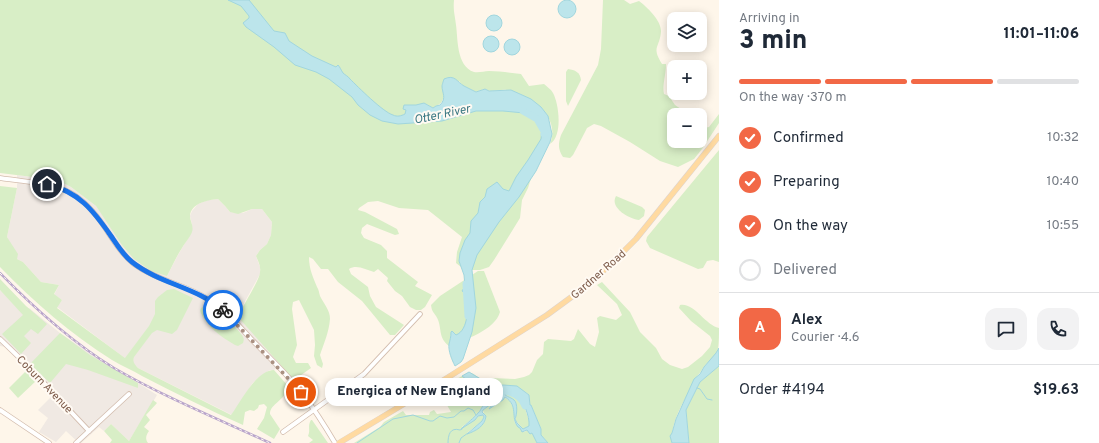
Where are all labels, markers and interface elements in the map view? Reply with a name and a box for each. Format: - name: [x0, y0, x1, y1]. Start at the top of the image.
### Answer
- text: Arriving in: [739, 11, 800, 27]
- map controls: [667, 12, 707, 148]
- button: layers: [667, 12, 707, 52]
- text: 3 min: [739, 25, 807, 58]
- text: 11:01–11:06: [1004, 25, 1079, 44]
- button: +: [667, 60, 707, 100]
- text: On the way · 370 m: [739, 90, 847, 106]
- water label: Otter River: [413, 101, 473, 129]
- button: −: [667, 108, 707, 148]
- icon: check: [739, 127, 761, 149]
- text: Confirmed: [773, 129, 844, 148]
- text: 10:32: [1047, 130, 1079, 146]
- pin: [30, 167, 64, 201]
- icon: check: [739, 171, 761, 193]
- icon: home: [36, 173, 58, 195]
- text: Preparing: [773, 173, 840, 192]
- text: 10:40: [1046, 174, 1079, 190]
- icon: check: [739, 215, 761, 237]
- text: On the way: [773, 217, 848, 236]
- text: 10:55: [1047, 218, 1079, 234]
- street label: Gardner Road: [568, 247, 629, 302]
- text: Delivered: [773, 261, 837, 280]
- courier: [203, 290, 243, 330]
- icon: bike: [212, 299, 234, 321]
- button: chat: [985, 308, 1027, 350]
- button: phone: [1037, 308, 1079, 350]
- text: Alex: [791, 311, 823, 330]
- text: A: [755, 319, 765, 338]
- text: Courier · 4.6: [791, 330, 859, 346]
- street label: Coburn Avenue: [13, 353, 75, 417]
- pin: [284, 375, 318, 409]
- callout: Energica of New England: [325, 378, 503, 406]
- icon: bag: [290, 381, 312, 403]
- text: Order #4194: [739, 381, 825, 400]
- text: $19.63: [1033, 381, 1079, 400]
- text: Energica of New England: [337, 384, 491, 400]

